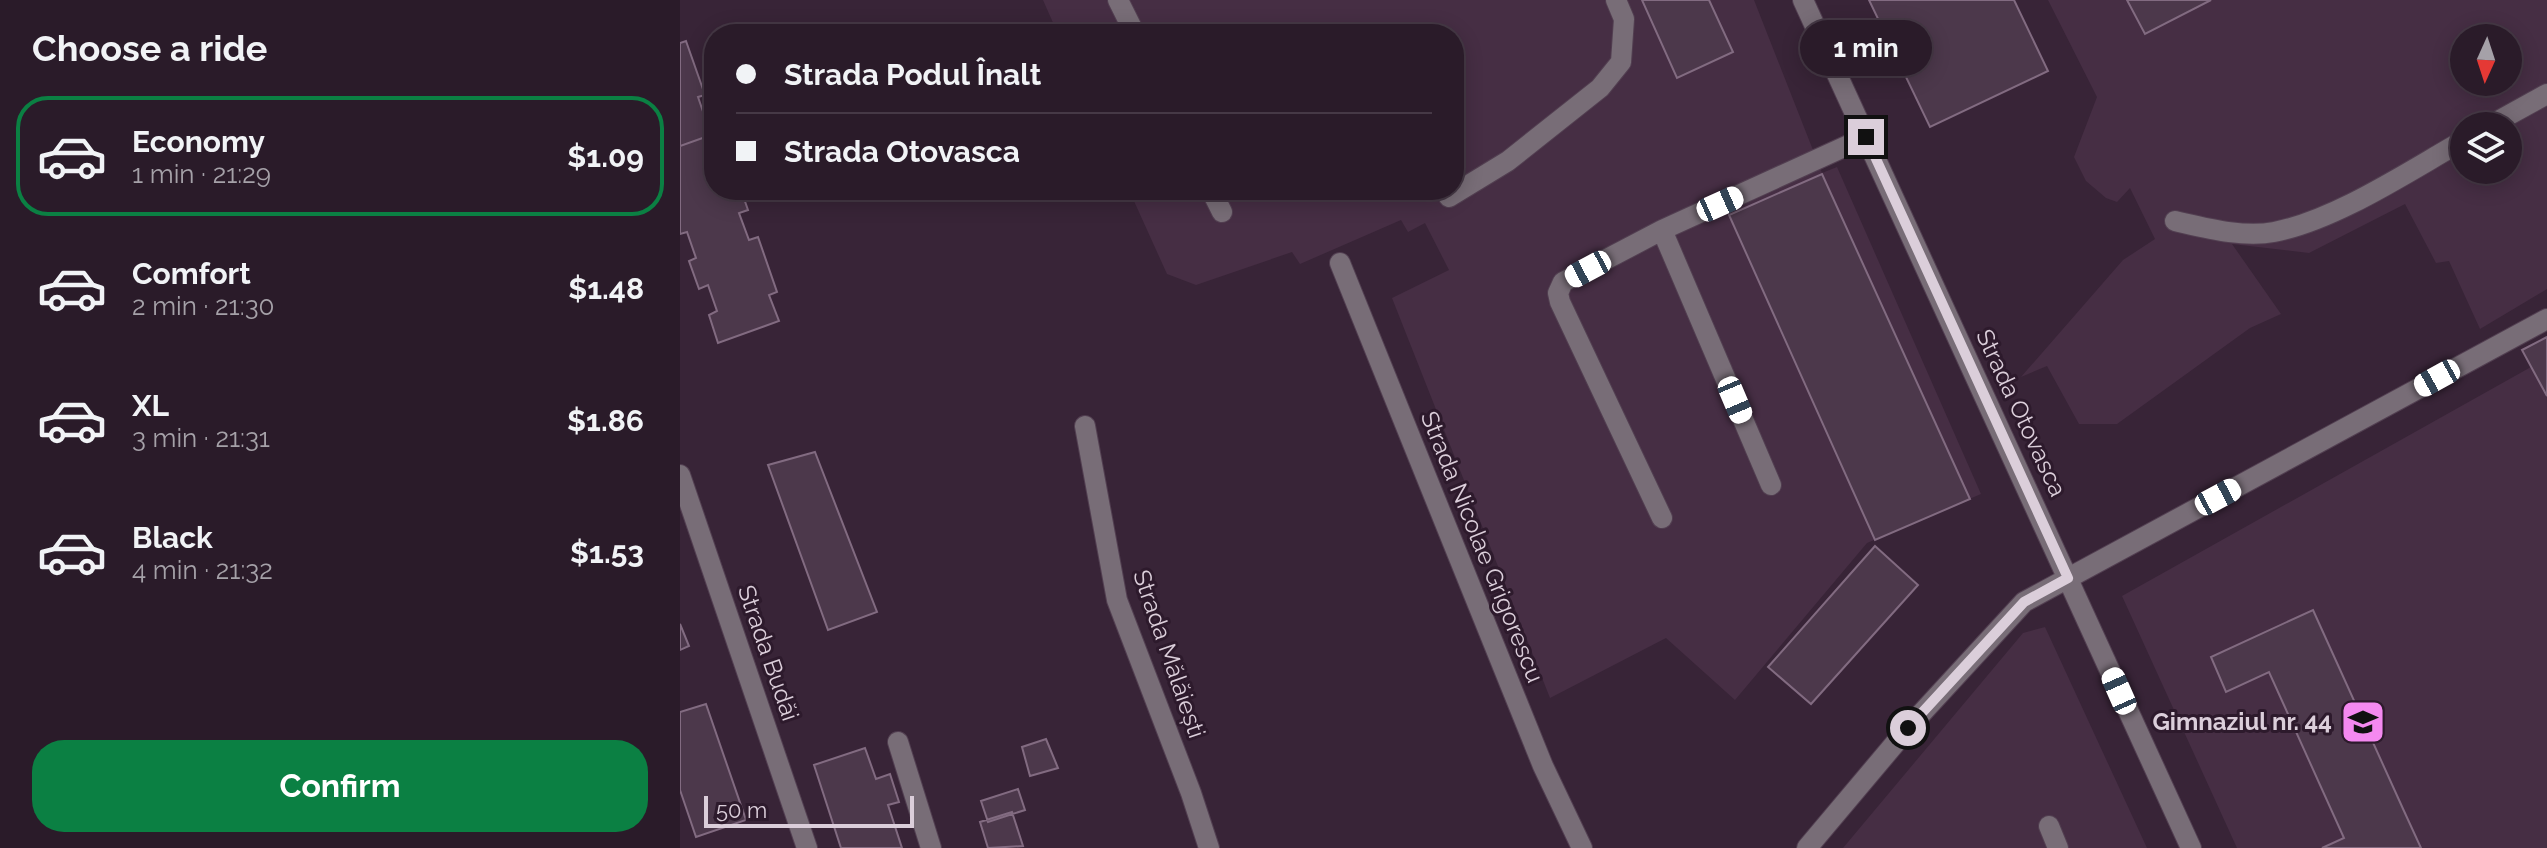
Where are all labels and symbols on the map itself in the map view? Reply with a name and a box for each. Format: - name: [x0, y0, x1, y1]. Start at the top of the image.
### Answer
- callout: 1 min: [1800, 21, 1932, 77]
- north arrow: [2450, 24, 2522, 96]
- route end: [1848, 119, 1884, 155]
- car: [1693, 183, 1747, 225]
- car: [1561, 247, 1615, 291]
- street label: Strada Otovasca: [1970, 325, 2073, 501]
- car: [2410, 356, 2464, 400]
- car: [1715, 373, 1755, 427]
- street label: Strada Nicolae Grigorescu: [1415, 407, 1550, 687]
- car: [2191, 475, 2245, 519]
- street label: Strada Mălăiești: [1127, 566, 1212, 742]
- street label: Strada Budăi: [732, 581, 805, 724]
- car: [2098, 664, 2140, 718]
- school or university icon: Gimnaziul nr. 44: [2339, 698, 2387, 746]
- place label: Gimnaziul nr. 44: [2152, 707, 2332, 736]
- route start: [1890, 710, 1926, 746]
- scale bar: [704, 792, 914, 828]

